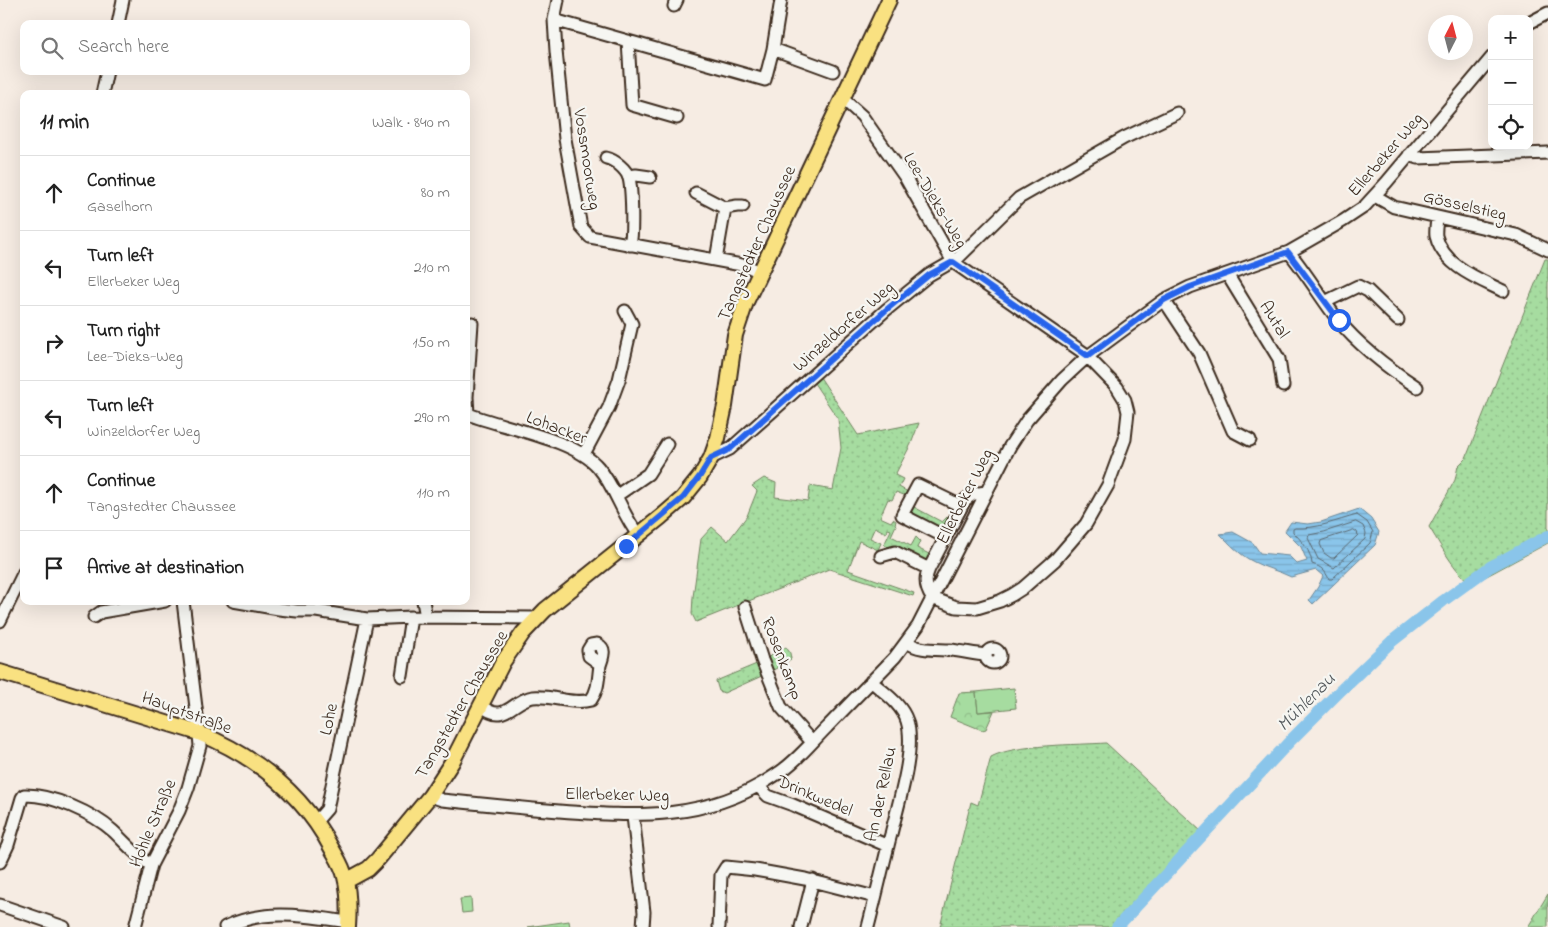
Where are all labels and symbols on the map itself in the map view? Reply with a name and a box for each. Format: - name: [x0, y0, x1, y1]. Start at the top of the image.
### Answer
- north arrow: [1428, 15, 1473, 60]
- street label: Vossmoorweg: [564, 106, 607, 212]
- street label: Ellerbeker Weg: [1342, 107, 1431, 204]
- street label: Lee-Dieks-Weg: [894, 148, 973, 255]
- street label: Tangstedter Chaussee: [712, 161, 805, 326]
- street label: Gösselstieg: [1420, 185, 1509, 230]
- street label: Winzeldorfer Weg: [788, 276, 902, 380]
- street label: Autal: [1252, 296, 1295, 344]
- route start: [1328, 309, 1351, 332]
- street label: Lohacker: [522, 405, 591, 452]
- street label: Ellerbeker Weg: [931, 445, 1002, 550]
- route end: [615, 535, 638, 558]
- street label: Rosenkamp: [753, 614, 809, 704]
- street label: Tangstedter Chaussee: [410, 625, 517, 785]
- water label: Mühlenau: [1271, 667, 1342, 738]
- street label: Hauptstraße: [138, 686, 236, 743]
- street label: Lohe: [314, 700, 346, 738]
- street label: An der Rellau: [859, 744, 905, 844]
- street label: Drinkwedel: [771, 769, 856, 824]
- street label: Hohle Straße: [124, 775, 184, 872]
- street label: Ellerbeker Weg: [565, 782, 669, 811]

